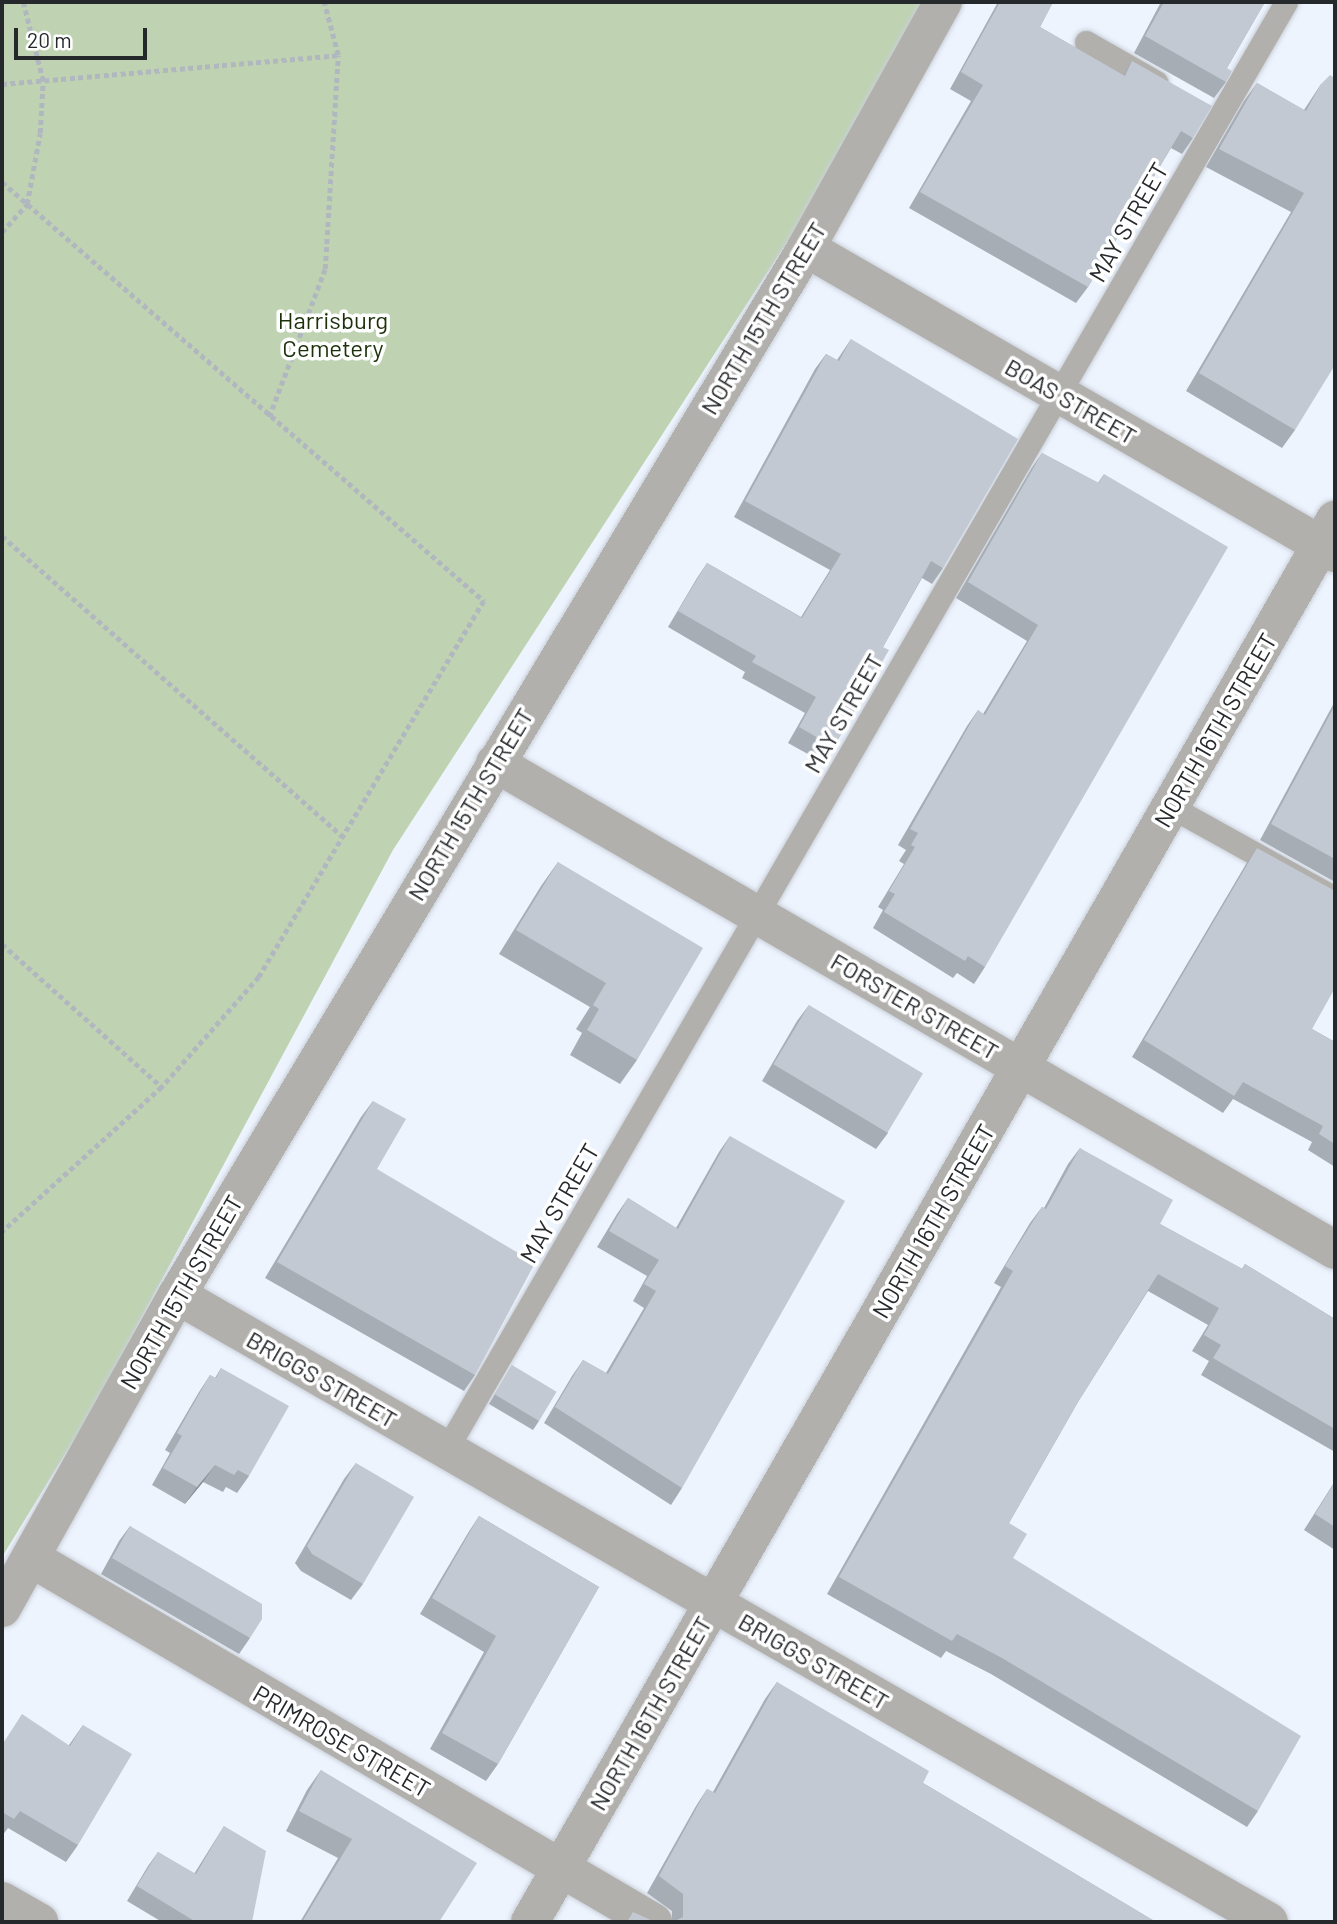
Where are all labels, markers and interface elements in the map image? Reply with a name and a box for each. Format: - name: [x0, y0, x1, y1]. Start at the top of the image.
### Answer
- scale bar: [18, 14, 150, 58]
- text: 20 m: [27, 27, 72, 52]
- street label: MAY STREET: [1082, 157, 1174, 287]
- street label: NORTH 15TH STREET: [694, 217, 832, 419]
- park label: Harrisburg Cemetery: [278, 306, 388, 362]
- street label: BOAS STREET: [1000, 352, 1142, 450]
- street label: NORTH 16TH STREET: [1148, 628, 1282, 832]
- street label: MAY STREET: [797, 648, 889, 778]
- street label: NORTH 15TH STREET: [401, 703, 539, 905]
- street label: FORSTER STREET: [826, 946, 1004, 1066]
- street label: NORTH 16TH STREET: [866, 1119, 1000, 1323]
- street label: MAY STREET: [513, 1138, 605, 1268]
- street label: NORTH 15TH STREET: [114, 1190, 248, 1394]
- street label: BRIGGS STREET: [242, 1324, 402, 1434]
- street label: BRIGGS STREET: [734, 1606, 894, 1716]
- street label: NORTH 16TH STREET: [583, 1611, 717, 1815]
- street label: PRIMROSE STREET: [248, 1679, 436, 1803]

